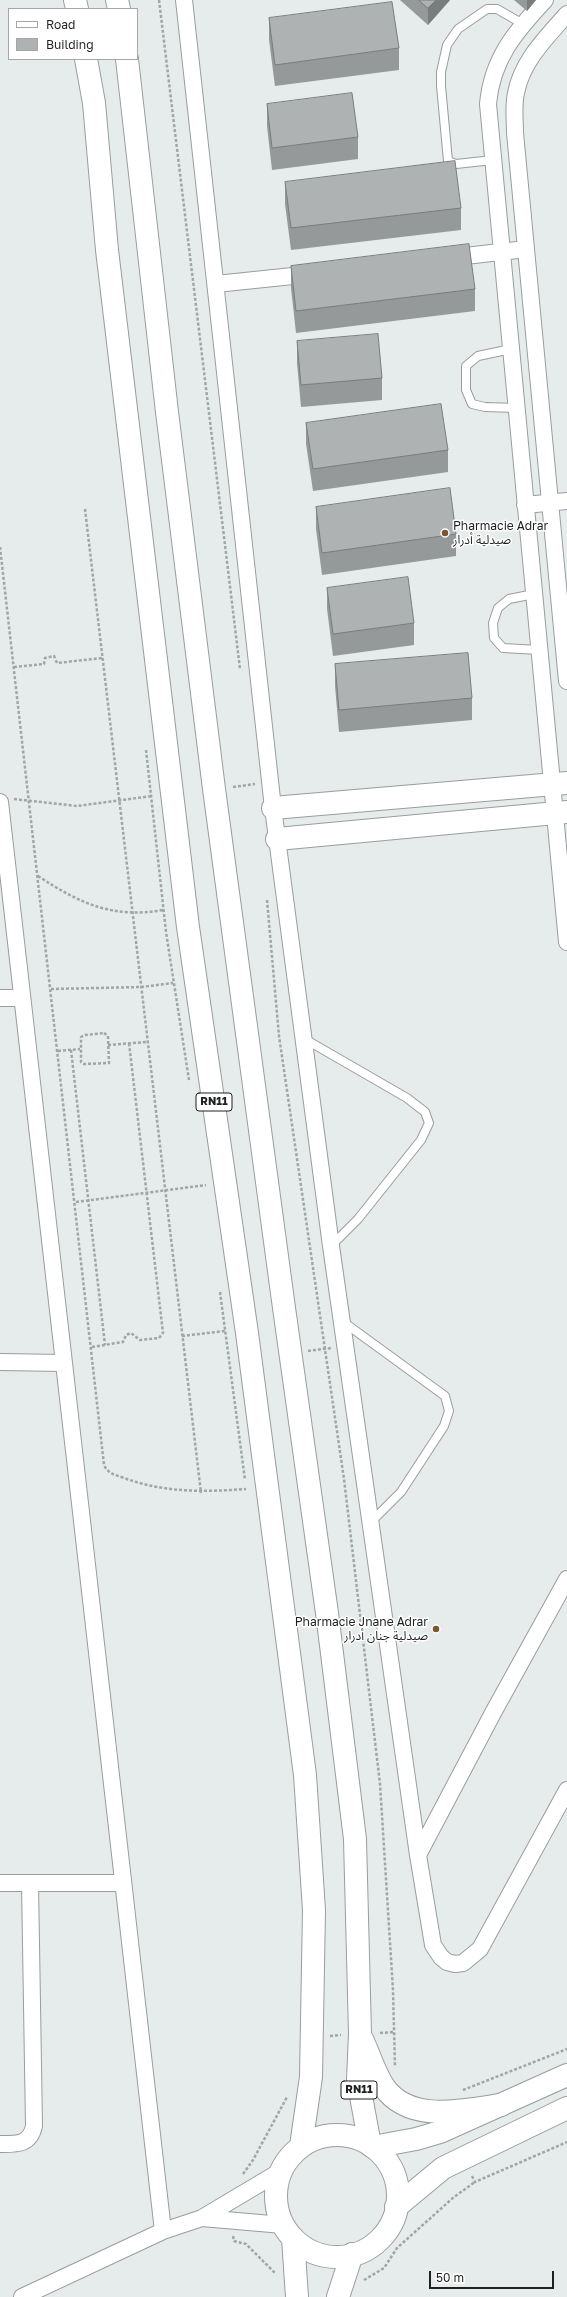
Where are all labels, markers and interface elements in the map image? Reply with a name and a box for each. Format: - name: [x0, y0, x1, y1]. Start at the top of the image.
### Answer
- legend: [8, 8, 138, 60]
- text: Road: [46, 17, 75, 32]
- text: Building: [46, 37, 94, 52]
- place label: Pharmacie Adrar صيدلية أدرار: [453, 519, 548, 547]
- marker: Pharmacie Adrar صيدلية أدرار: [440, 528, 450, 538]
- road number: RN11: [196, 1093, 232, 1111]
- place label: Pharmacie Jnane Adrar صيدلية جنان أدرار: [295, 1615, 428, 1643]
- marker: Pharmacie Jnane Adrar صيدلية جنان أدرار: [431, 1624, 441, 1634]
- road number: RN11: [341, 2081, 377, 2099]
- scale bar: [431, 2263, 556, 2289]
- text: 50 m: [436, 2270, 464, 2285]

